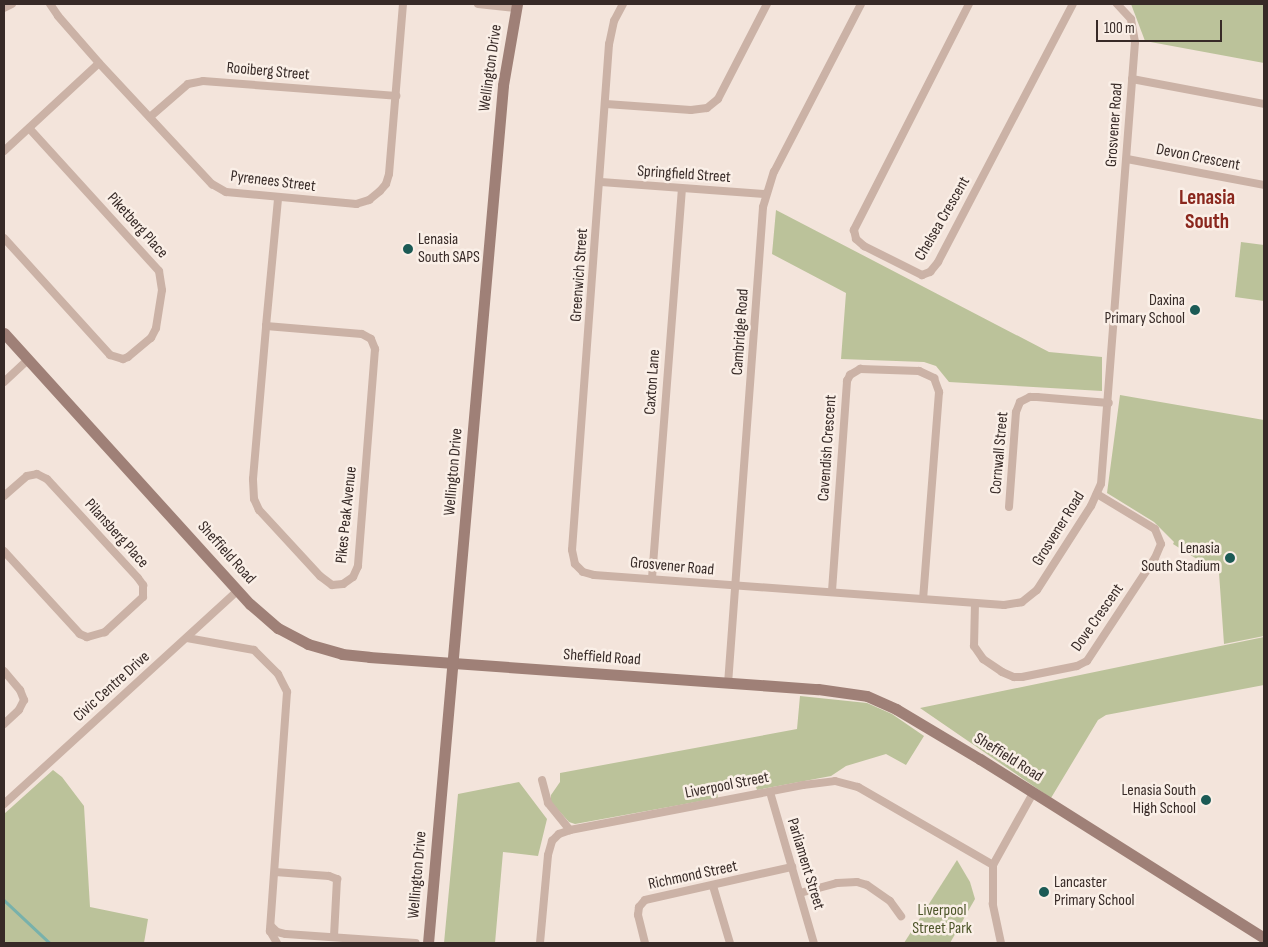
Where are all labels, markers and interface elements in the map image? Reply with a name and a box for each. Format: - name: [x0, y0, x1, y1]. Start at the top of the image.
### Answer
- scale bar: [1098, 10, 1224, 42]
- text: 100 m: [1104, 19, 1135, 38]
- street label: Wellington Drive: [475, 23, 507, 113]
- street label: Rooiberg Street: [226, 59, 310, 85]
- street label: Grosvener Road: [1102, 82, 1128, 168]
- street label: Devon Crescent: [1154, 140, 1242, 176]
- street label: Springfield Street: [637, 162, 731, 188]
- street label: Pyrenees Street: [229, 167, 317, 197]
- street label: Chelsea Crescent: [911, 174, 975, 264]
- district label: Lenasia South: [1179, 185, 1235, 235]
- street label: Piketberg Place: [103, 189, 171, 263]
- street label: Greenwich Street: [567, 228, 593, 322]
- place label: Lenasia South SAPS: [418, 230, 480, 268]
- marker: Lenasia South SAPS: [402, 243, 414, 255]
- street label: Cambridge Road: [728, 288, 754, 376]
- place label: Daxina Primary School: [1104, 291, 1185, 329]
- marker: Daxina Primary School: [1189, 304, 1201, 316]
- street label: Caxton Lane: [641, 349, 665, 415]
- street label: Cavendish Crescent: [815, 394, 841, 502]
- street label: Cornwall Street: [987, 411, 1013, 495]
- street label: Wellington Drive: [441, 427, 467, 517]
- street label: Pikes Peak Avenue: [332, 466, 362, 564]
- street label: Grosvener Road: [1029, 488, 1089, 570]
- street label: Pilansberg Place: [80, 496, 152, 572]
- street label: Sheffield Road: [193, 518, 259, 588]
- place label: Lenasia South Stadium: [1141, 539, 1220, 577]
- marker: Lenasia South Stadium: [1224, 552, 1236, 564]
- street label: Grosvener Road: [629, 554, 715, 580]
- street label: Dove Crescent: [1068, 580, 1128, 656]
- street label: Sheffield Road: [563, 646, 641, 670]
- street label: Civic Centre Drive: [70, 648, 154, 726]
- street label: Sheffield Road: [970, 729, 1046, 787]
- street label: Liverpool Street: [683, 768, 771, 804]
- place label: Lenasia South High School: [1121, 781, 1196, 819]
- marker: Lenasia South High School: [1200, 794, 1212, 806]
- street label: Parliament Street: [782, 816, 828, 912]
- street label: Wellington Drive: [405, 830, 431, 920]
- street label: Richmond Street: [647, 857, 739, 895]
- place label: Lancaster Primary School: [1054, 873, 1135, 911]
- marker: Lancaster Primary School: [1038, 886, 1050, 898]
- park label: Liverpool Street Park: [912, 901, 972, 939]

